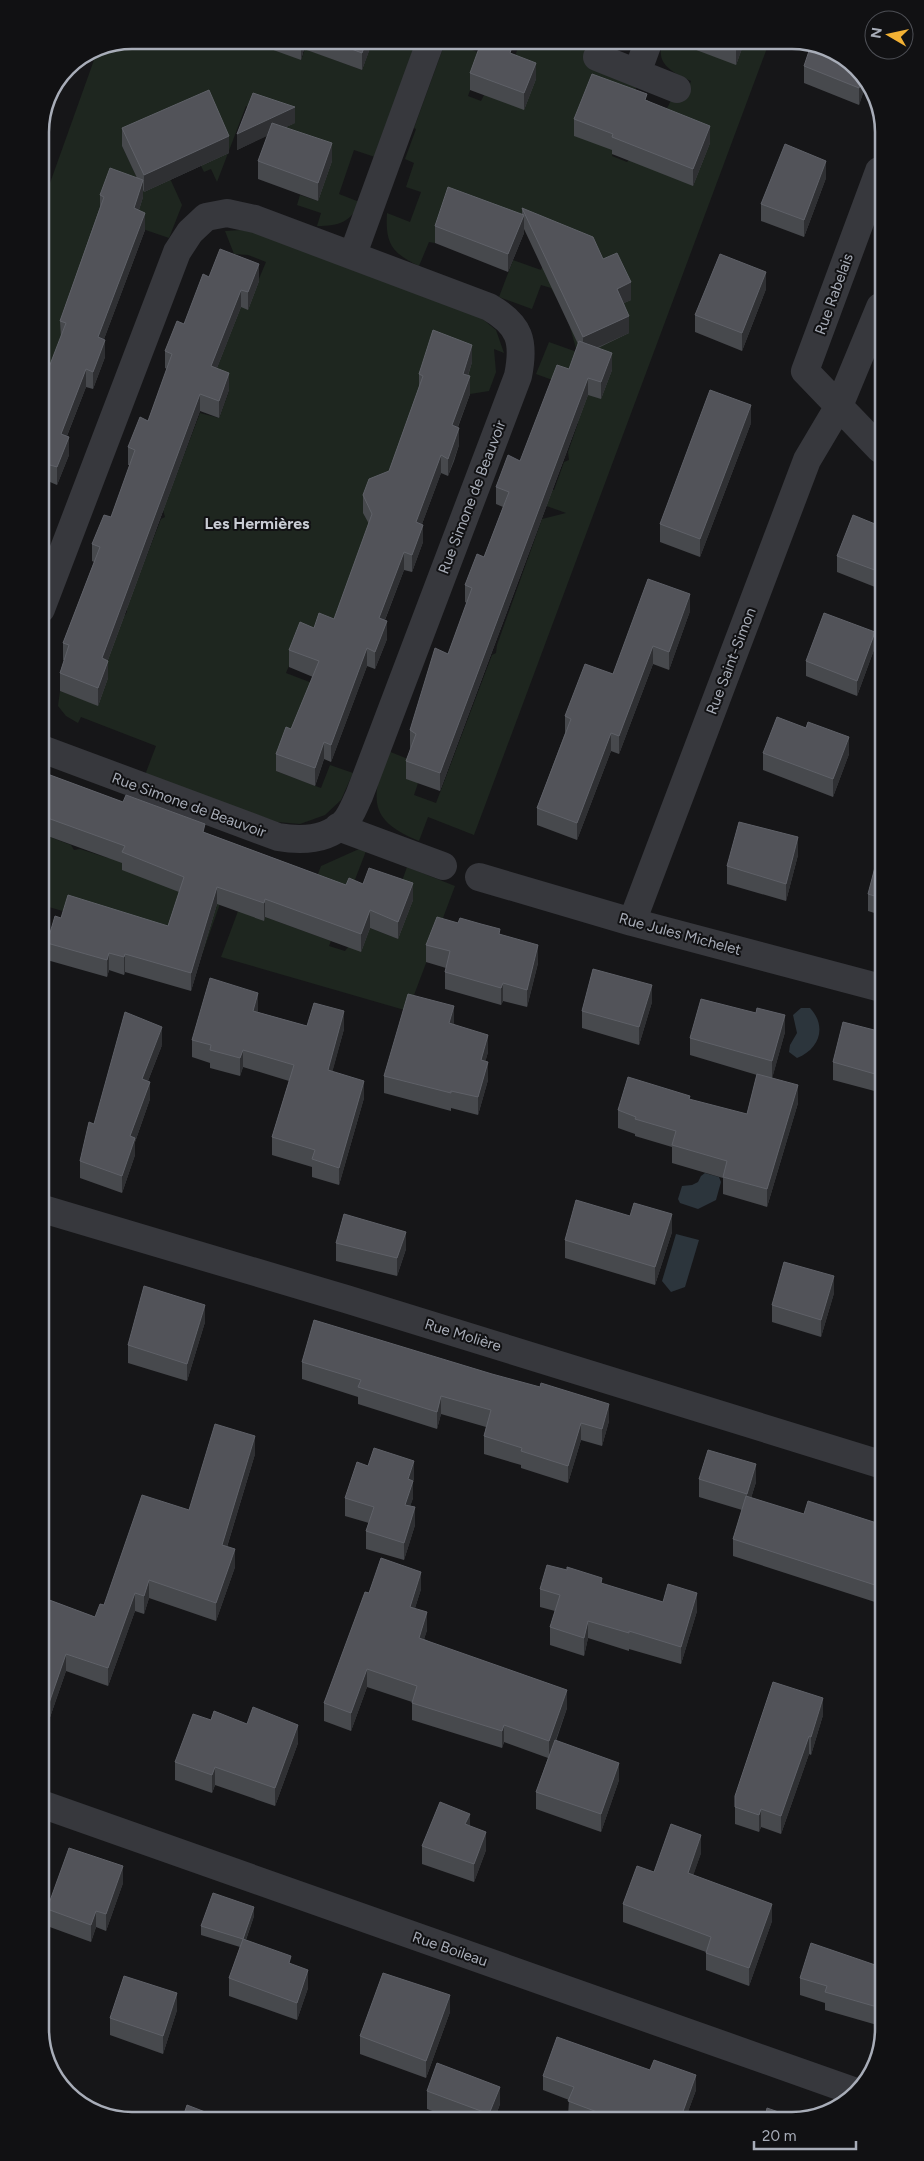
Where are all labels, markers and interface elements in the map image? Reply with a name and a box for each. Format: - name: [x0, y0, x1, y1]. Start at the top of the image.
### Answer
- north arrow: [864, 10, 914, 60]
- text: N: [867, 26, 886, 40]
- street label: Rue Rabelais: [811, 251, 857, 337]
- street label: Rue Simone de Beauvoir: [434, 418, 510, 576]
- district label: Les Hermières: [204, 514, 310, 533]
- street label: Rue Saint-Simon: [702, 605, 760, 717]
- street label: Rue Simone de Beauvoir: [109, 769, 269, 841]
- street label: Rue Jules Michelet: [617, 909, 743, 959]
- street label: Rue Molière: [422, 1315, 504, 1355]
- street label: Rue Boileau: [410, 1928, 490, 1970]
- scale bar: [754, 2118, 856, 2150]
- text: 20 m: [762, 2127, 796, 2145]

